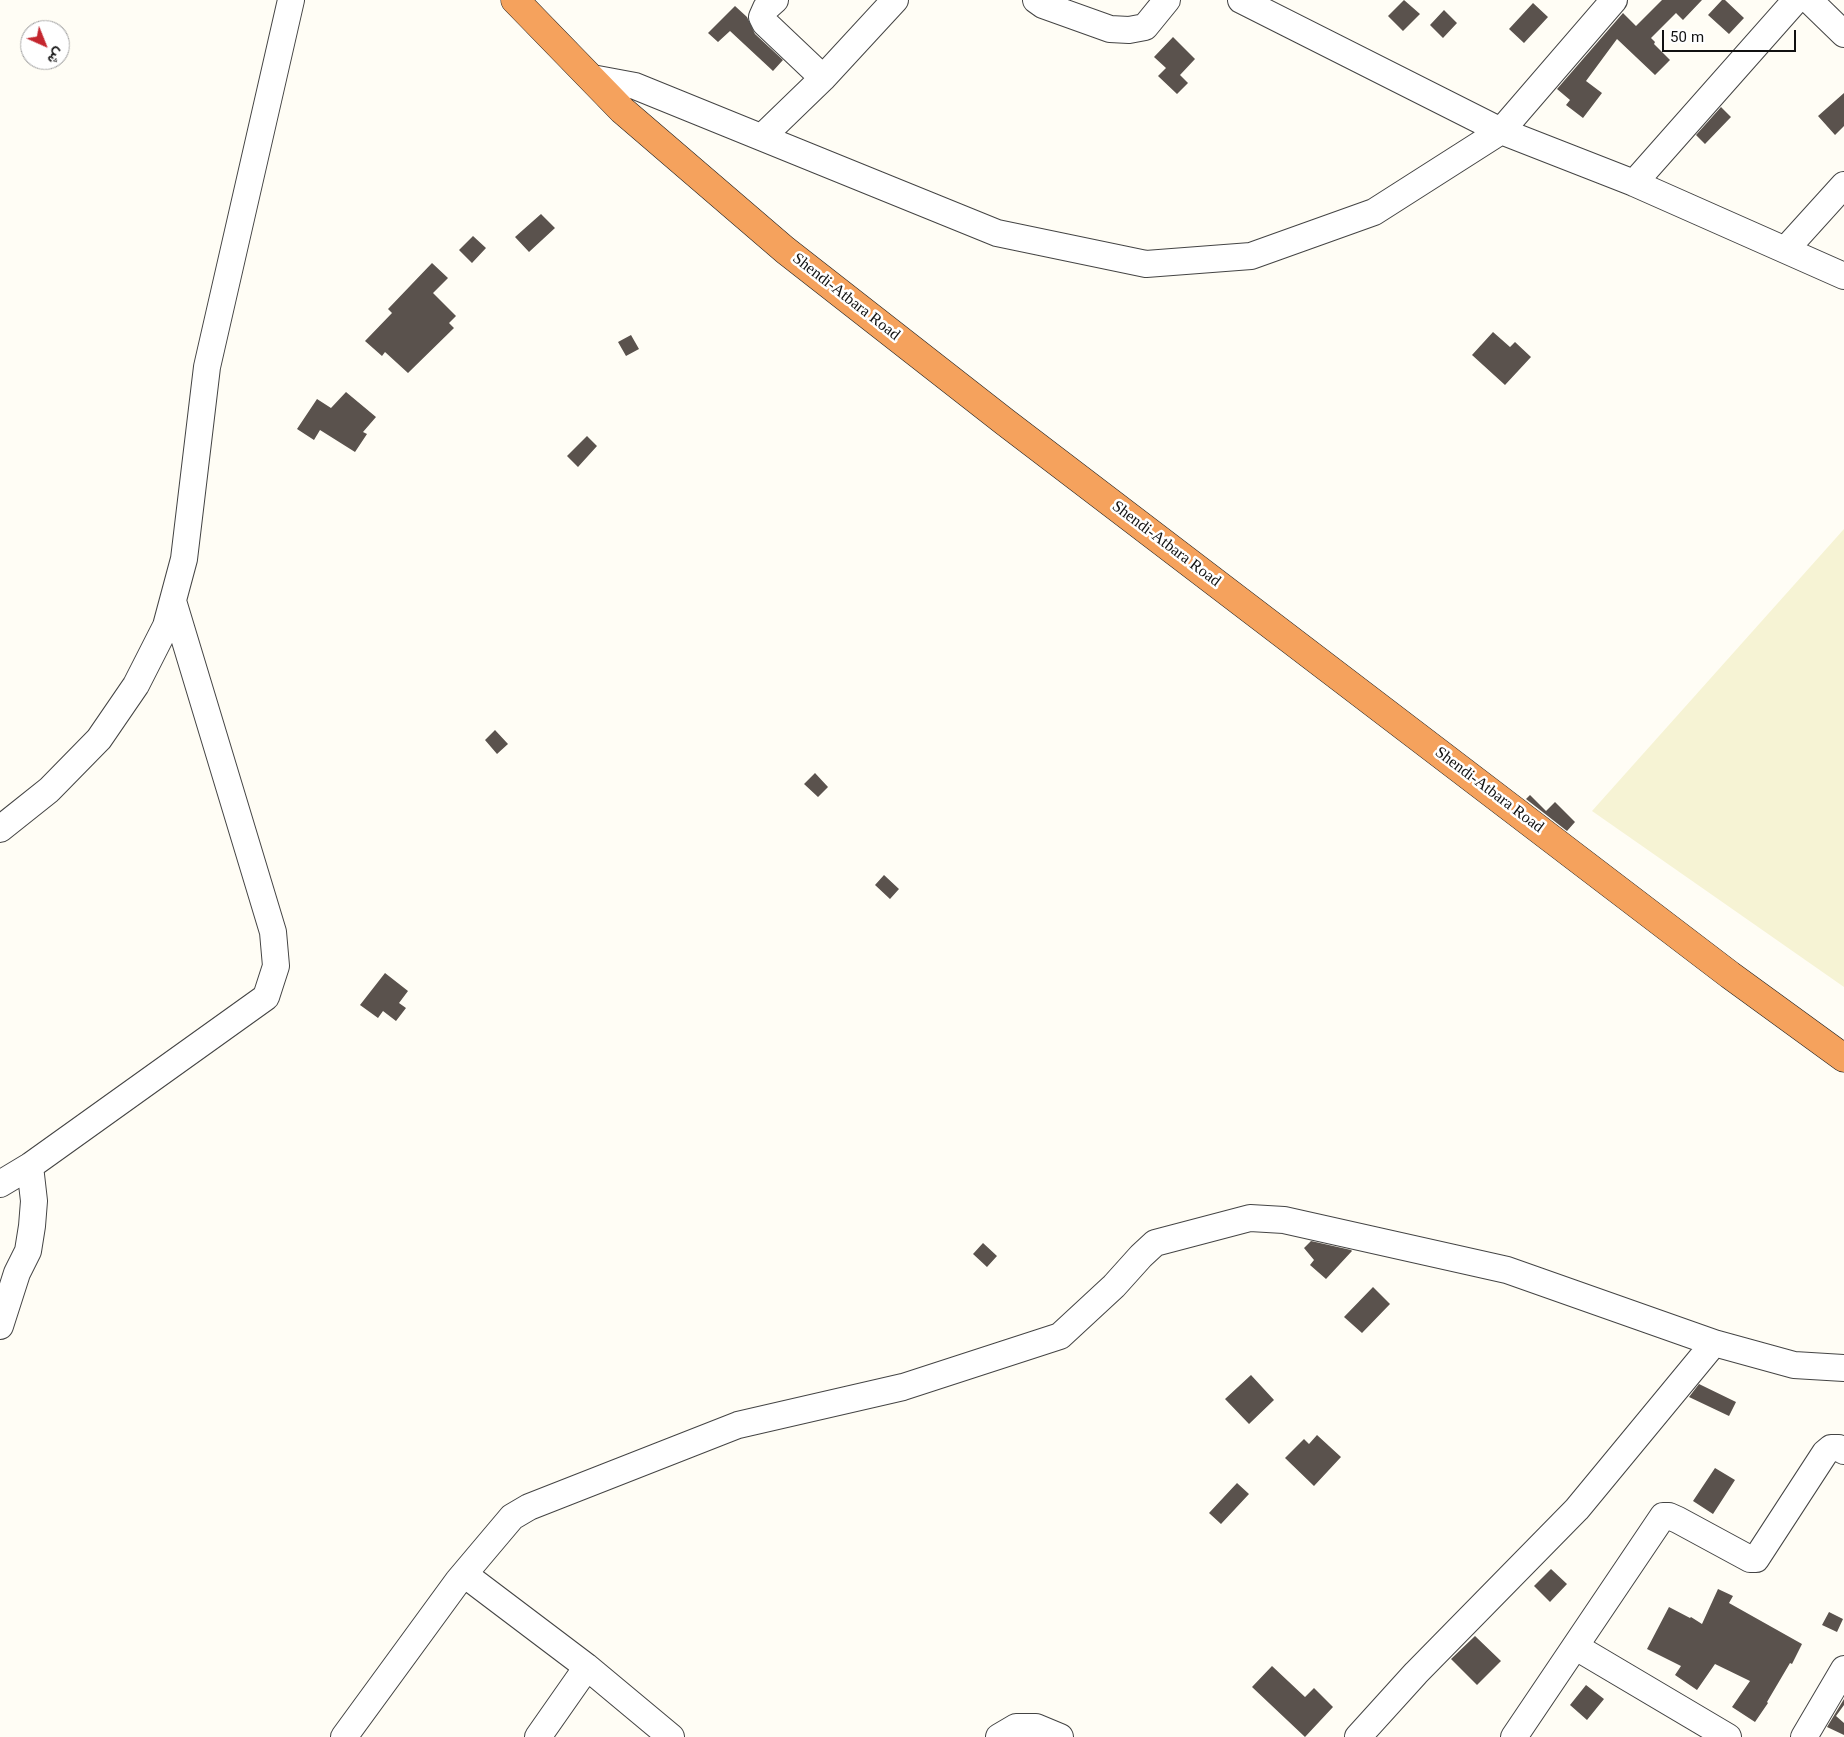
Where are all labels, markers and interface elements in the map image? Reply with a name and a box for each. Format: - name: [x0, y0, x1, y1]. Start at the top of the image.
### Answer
- north arrow: [20, 20, 70, 70]
- scale bar: [1664, 20, 1798, 52]
- text: 50 m: [1670, 27, 1704, 50]
- text: ش: [41, 41, 68, 69]
- street label: Shendi-Atbara Road: [783, 245, 909, 349]
- street label: Shendi-Atbara Road: [1103, 493, 1229, 595]
- street label: Shendi-Atbara Road: [1426, 739, 1552, 841]

